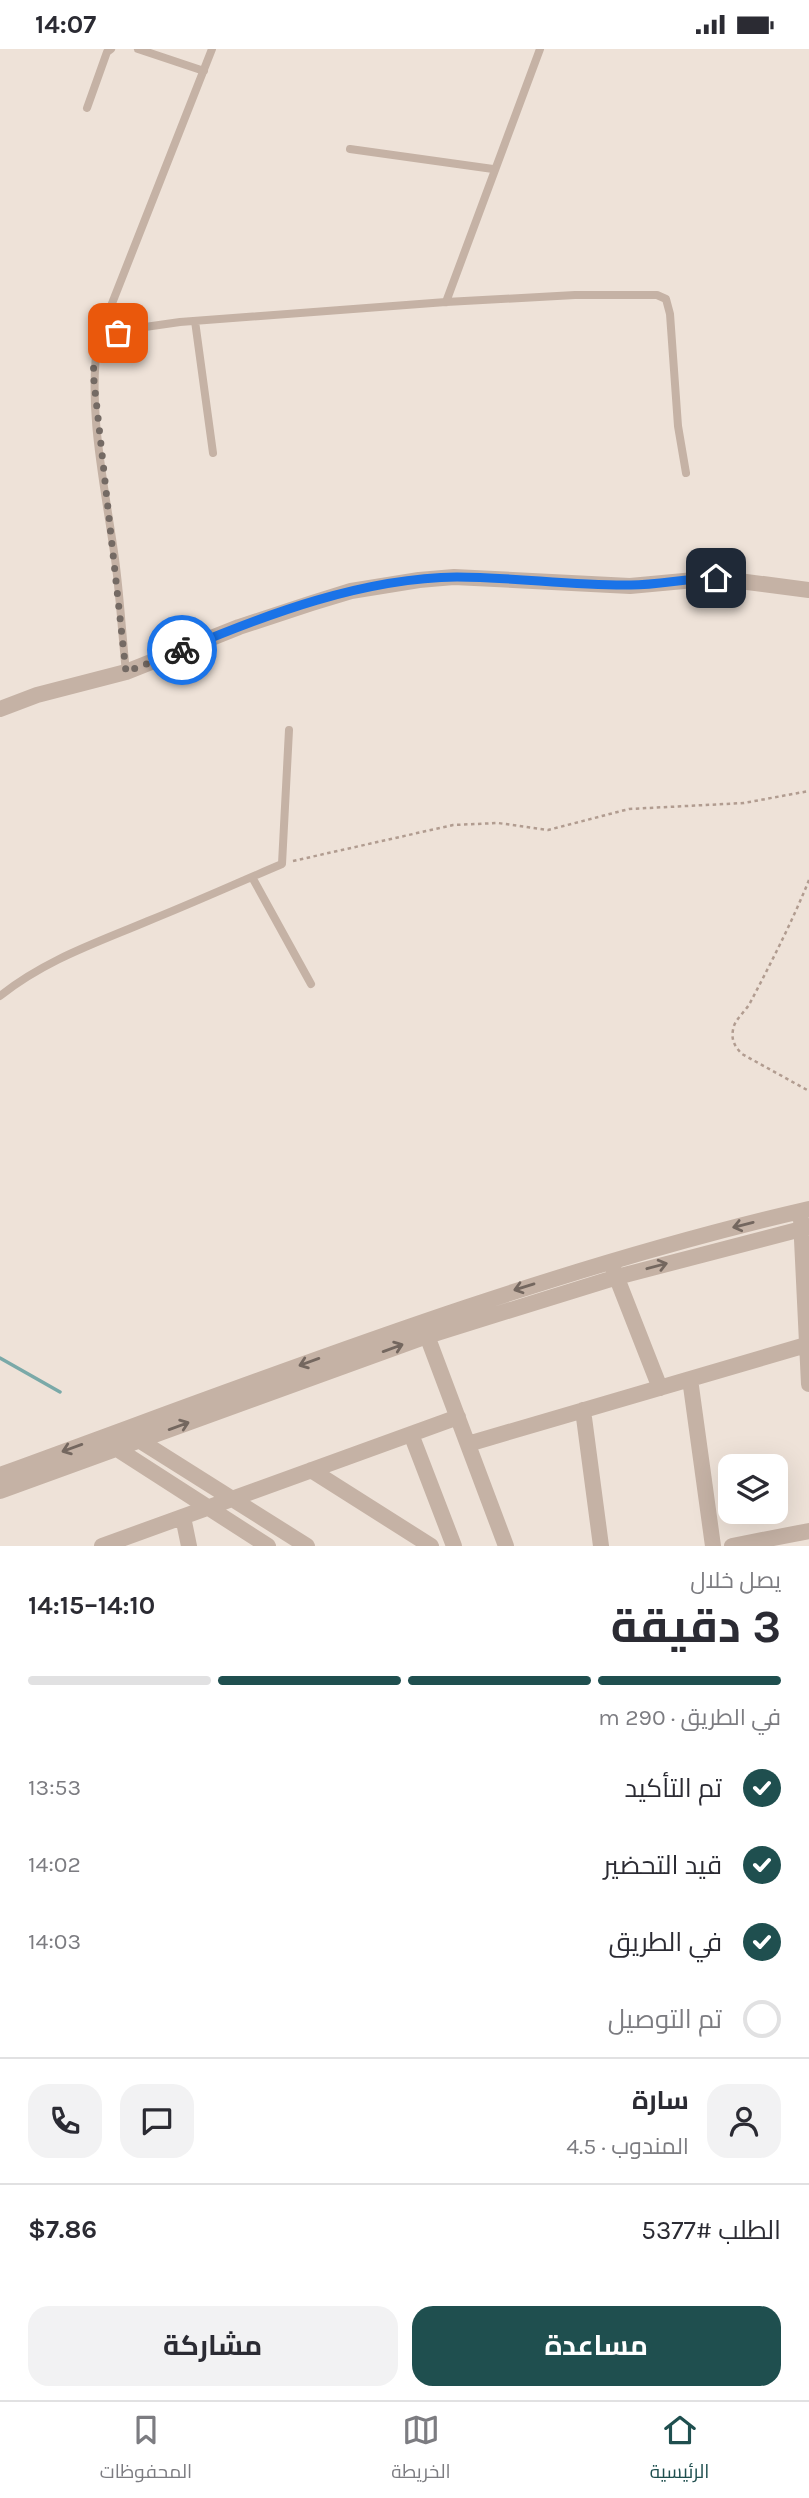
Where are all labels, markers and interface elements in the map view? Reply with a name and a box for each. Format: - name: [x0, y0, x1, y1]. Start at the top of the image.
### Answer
- text: 14:07: [35, 9, 96, 40]
- pin: [88, 303, 148, 363]
- icon: bag: [99, 314, 137, 352]
- pin: [686, 548, 746, 608]
- icon: home: [697, 559, 735, 597]
- courier: [147, 615, 217, 685]
- icon: bike: [163, 631, 201, 669]
- one-way arrow: [732, 1219, 755, 1232]
- one-way arrow: [645, 1259, 668, 1272]
- one-way arrow: [513, 1282, 535, 1295]
- one-way arrow: [381, 1341, 403, 1353]
- one-way arrow: [299, 1357, 321, 1369]
- one-way arrow: [168, 1419, 190, 1431]
- one-way arrow: [62, 1443, 84, 1455]
- map controls: [718, 1454, 788, 1524]
- button: layers: [718, 1454, 788, 1524]
- text: يصل خلال: [690, 1567, 781, 1594]
- text: 14:10–14:15: [28, 1590, 155, 1621]
- text: 3 دقيقة: [611, 1600, 781, 1654]
- text: في الطريق · 290 m: [598, 1704, 781, 1731]
- icon: check: [743, 1769, 781, 1807]
- text: تم التأكيد: [624, 1773, 722, 1804]
- text: 13:53: [28, 1774, 81, 1801]
- icon: check: [743, 1846, 781, 1884]
- text: قيد التحضير: [603, 1850, 722, 1881]
- text: 14:02: [28, 1851, 81, 1878]
- icon: check: [743, 1923, 781, 1961]
- text: في الطريق: [609, 1927, 722, 1958]
- text: 14:03: [28, 1928, 81, 1955]
- text: تم التوصيل: [608, 2004, 722, 2035]
- button: phone: [28, 2084, 102, 2158]
- button: chat: [120, 2084, 194, 2158]
- button: person: [707, 2084, 781, 2158]
- text: سارة: [632, 2085, 689, 2116]
- text: المندوب · 4.5: [566, 2133, 689, 2160]
- text: $7.86: [28, 2214, 97, 2245]
- text: الطلب #5377: [641, 2215, 781, 2246]
- button: مشاركة: [28, 2306, 398, 2386]
- button: مساعدة: [412, 2306, 781, 2386]
- tab: المحفوظات: [100, 2411, 192, 2489]
- tab: الخريطة: [391, 2411, 451, 2489]
- tab: الرئيسية: [650, 2411, 709, 2489]

